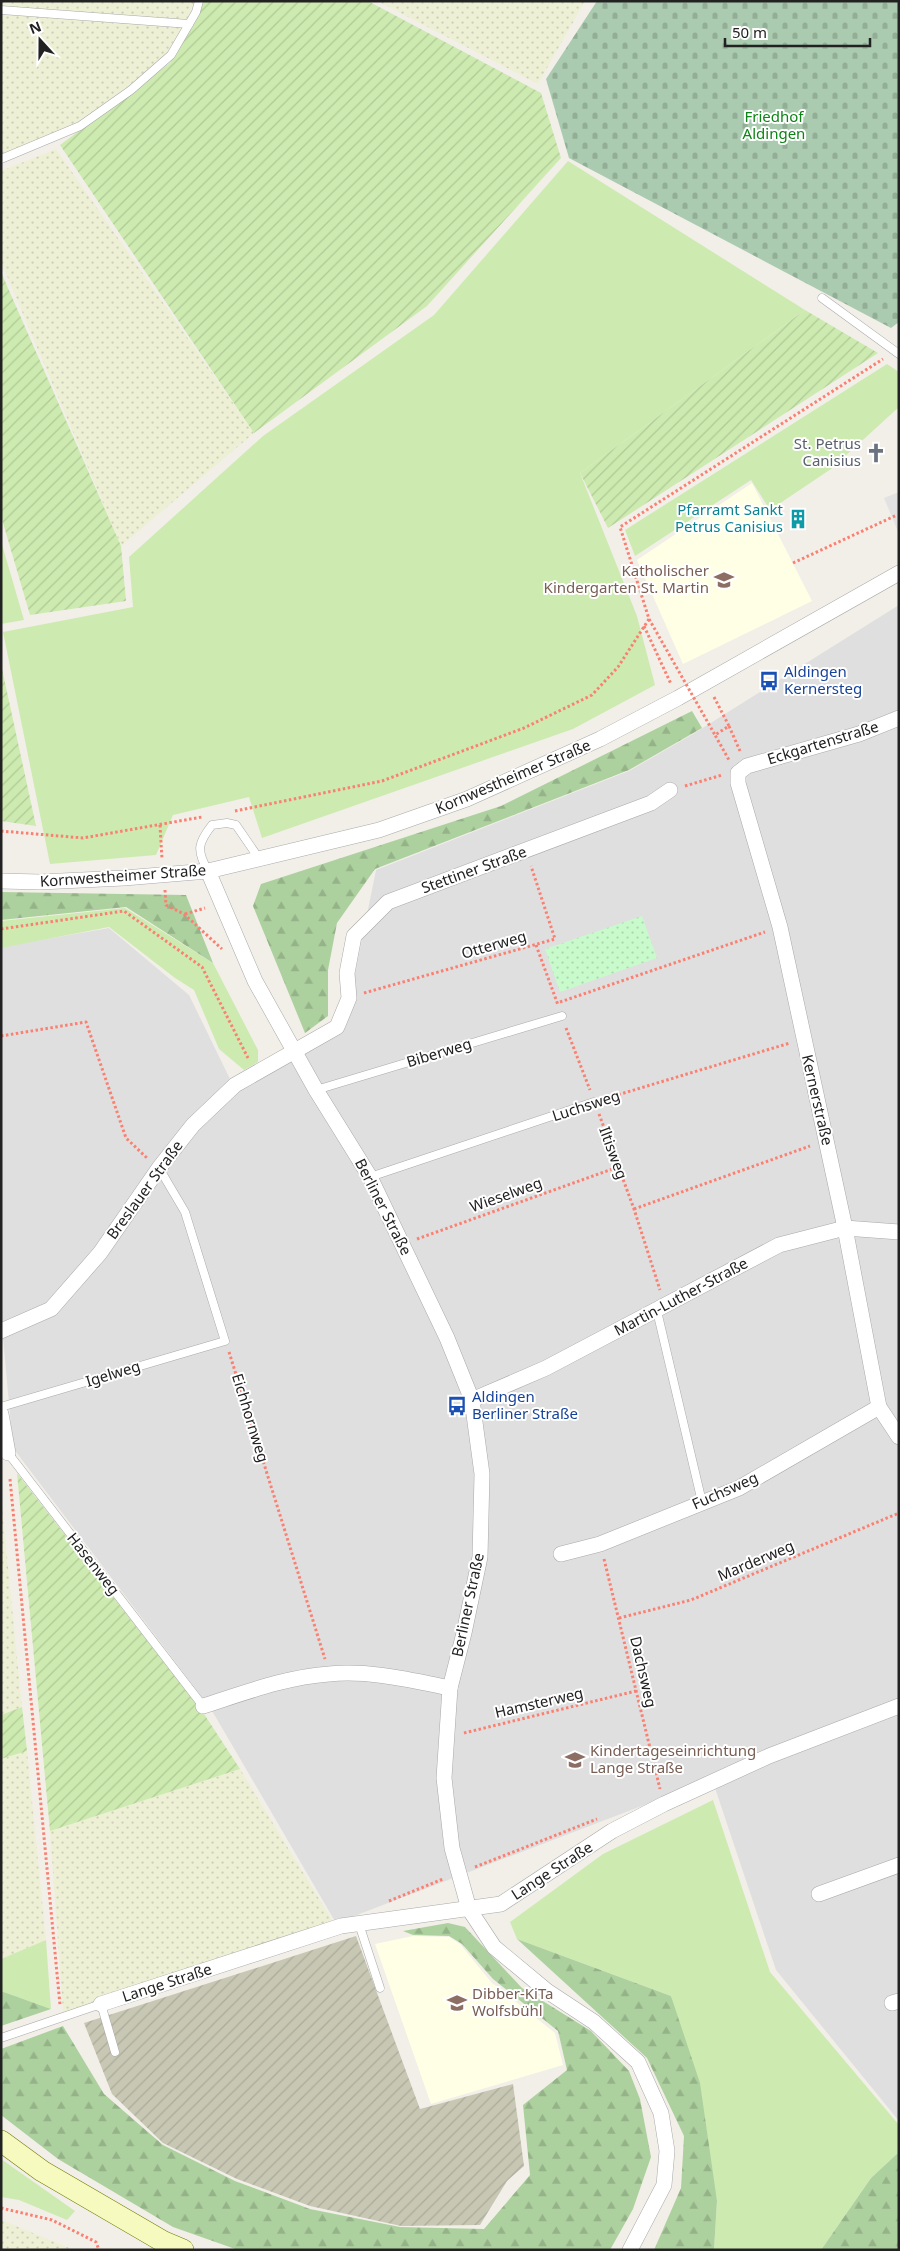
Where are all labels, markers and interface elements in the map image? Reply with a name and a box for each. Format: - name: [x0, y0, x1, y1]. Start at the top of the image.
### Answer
- north arrow: [15, 15, 65, 65]
- scale bar: [725, 15, 870, 47]
- text: N: [26, 16, 44, 38]
- text: 50 m: [732, 22, 767, 42]
- park label: Friedhof Aldingen: [743, 106, 805, 143]
- place label: St. Petrus Canisius: [794, 433, 861, 470]
- church icon: St. Petrus Canisius: [865, 442, 887, 464]
- place label: Pfarramt Sankt Petrus Canisius: [675, 499, 784, 536]
- building icon: Pfarramt Sankt Petrus Canisius: [787, 508, 809, 530]
- place label: Katholischer Kindergarten St. Martin: [544, 560, 709, 597]
- school or university icon: Katholischer Kindergarten St. Martin: [713, 569, 735, 591]
- place label: Aldingen Kernersteg: [784, 661, 862, 698]
- bus stop icon: Aldingen Kernersteg: [758, 670, 780, 692]
- street label: Eckgartenstraße: [765, 716, 881, 768]
- street label: Kornwestheimer Straße: [432, 734, 593, 818]
- street label: Stettiner Straße: [418, 841, 529, 897]
- street label: Kornwestheimer Straße: [39, 859, 207, 891]
- street label: Otterweg: [459, 925, 529, 963]
- street label: Biberweg: [404, 1033, 474, 1071]
- street label: Kernerstraße: [798, 1052, 838, 1147]
- street label: Luchsweg: [549, 1085, 622, 1125]
- street label: Iltisweg: [595, 1123, 633, 1182]
- street label: Breslauer Straße: [102, 1136, 187, 1243]
- street label: Berliner Straße: [351, 1155, 417, 1258]
- street label: Wieselweg: [467, 1172, 544, 1216]
- street label: Martin-Luther-Straße: [610, 1252, 751, 1340]
- street label: Igelweg: [83, 1355, 142, 1391]
- street label: Eichhornweg: [228, 1371, 274, 1465]
- place label: Aldingen Berliner Straße: [472, 1386, 578, 1423]
- bus stop icon: Aldingen Berliner Straße: [446, 1395, 468, 1417]
- street label: Fuchsweg: [688, 1467, 761, 1513]
- street label: Hasenweg: [63, 1528, 124, 1599]
- street label: Marderweg: [714, 1535, 797, 1585]
- street label: Berliner Straße: [446, 1551, 488, 1659]
- street label: Dachsweg: [626, 1634, 662, 1709]
- street label: Hamsterweg: [493, 1682, 585, 1722]
- place label: Kindertageseinrichtung Lange Straße: [590, 1740, 756, 1777]
- school or university icon: Kindertageseinrichtung Lange Straße: [564, 1749, 586, 1771]
- street label: Lange Straße: [507, 1836, 596, 1904]
- street label: Lange Straße: [119, 1958, 214, 2006]
- place label: Dibber-KiTa Wolfsbühl: [472, 1983, 553, 2020]
- school or university icon: Dibber-KiTa Wolfsbühl: [446, 1992, 468, 2014]

